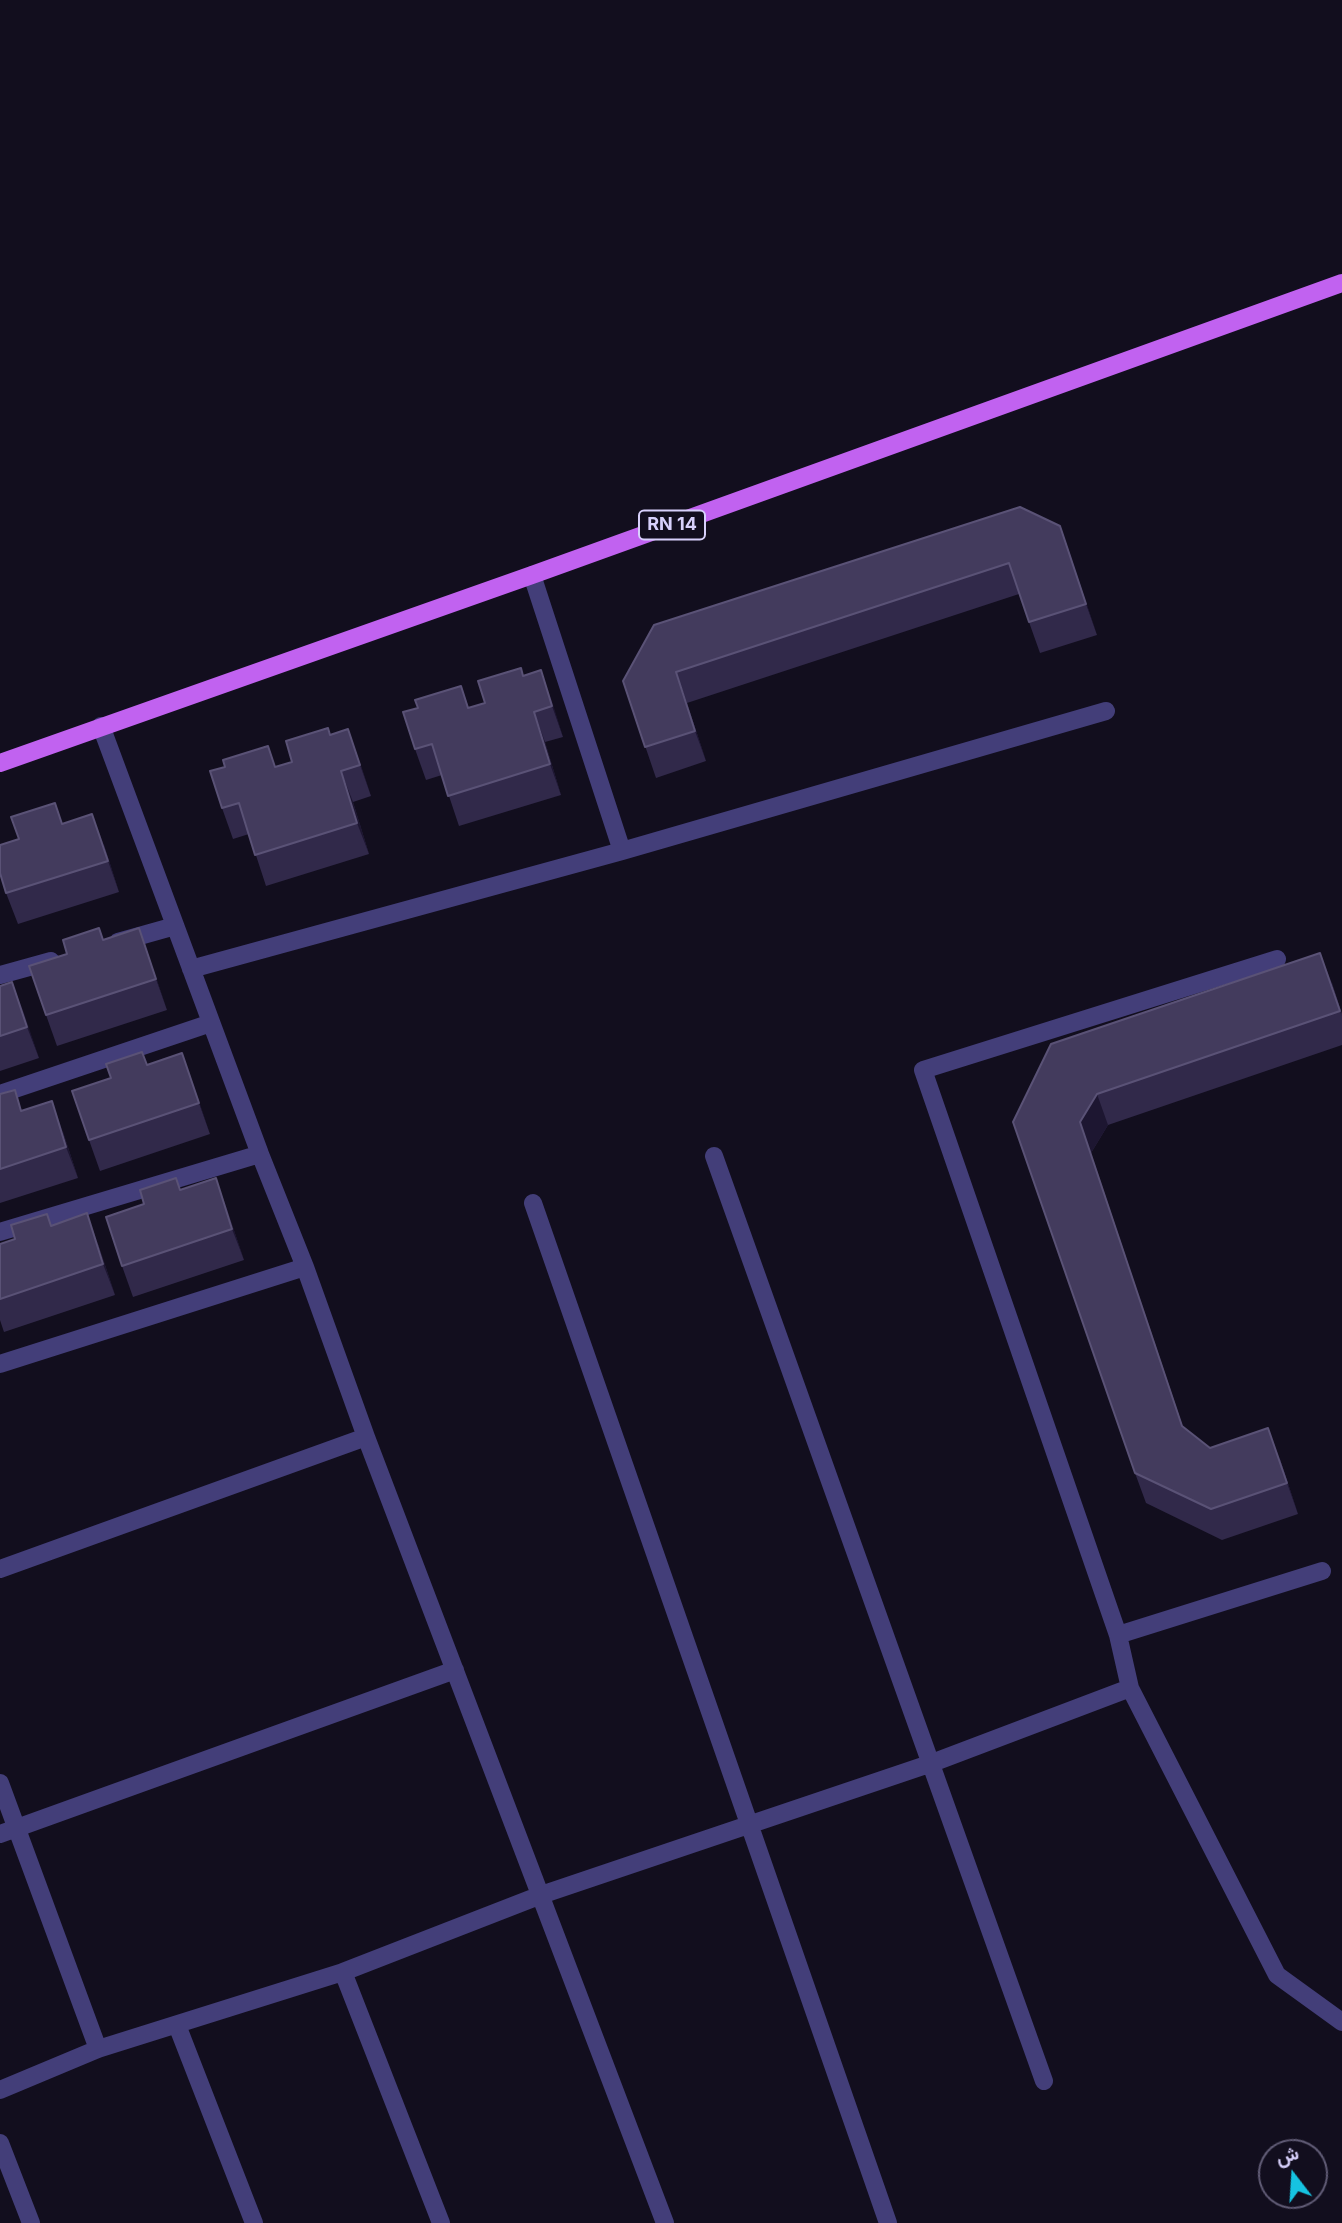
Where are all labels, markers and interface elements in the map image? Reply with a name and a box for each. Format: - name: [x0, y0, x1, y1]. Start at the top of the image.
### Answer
- road number: RN 14: [639, 510, 705, 540]
- north arrow: [1258, 2139, 1328, 2209]
- text: ش: [1273, 2141, 1302, 2170]

